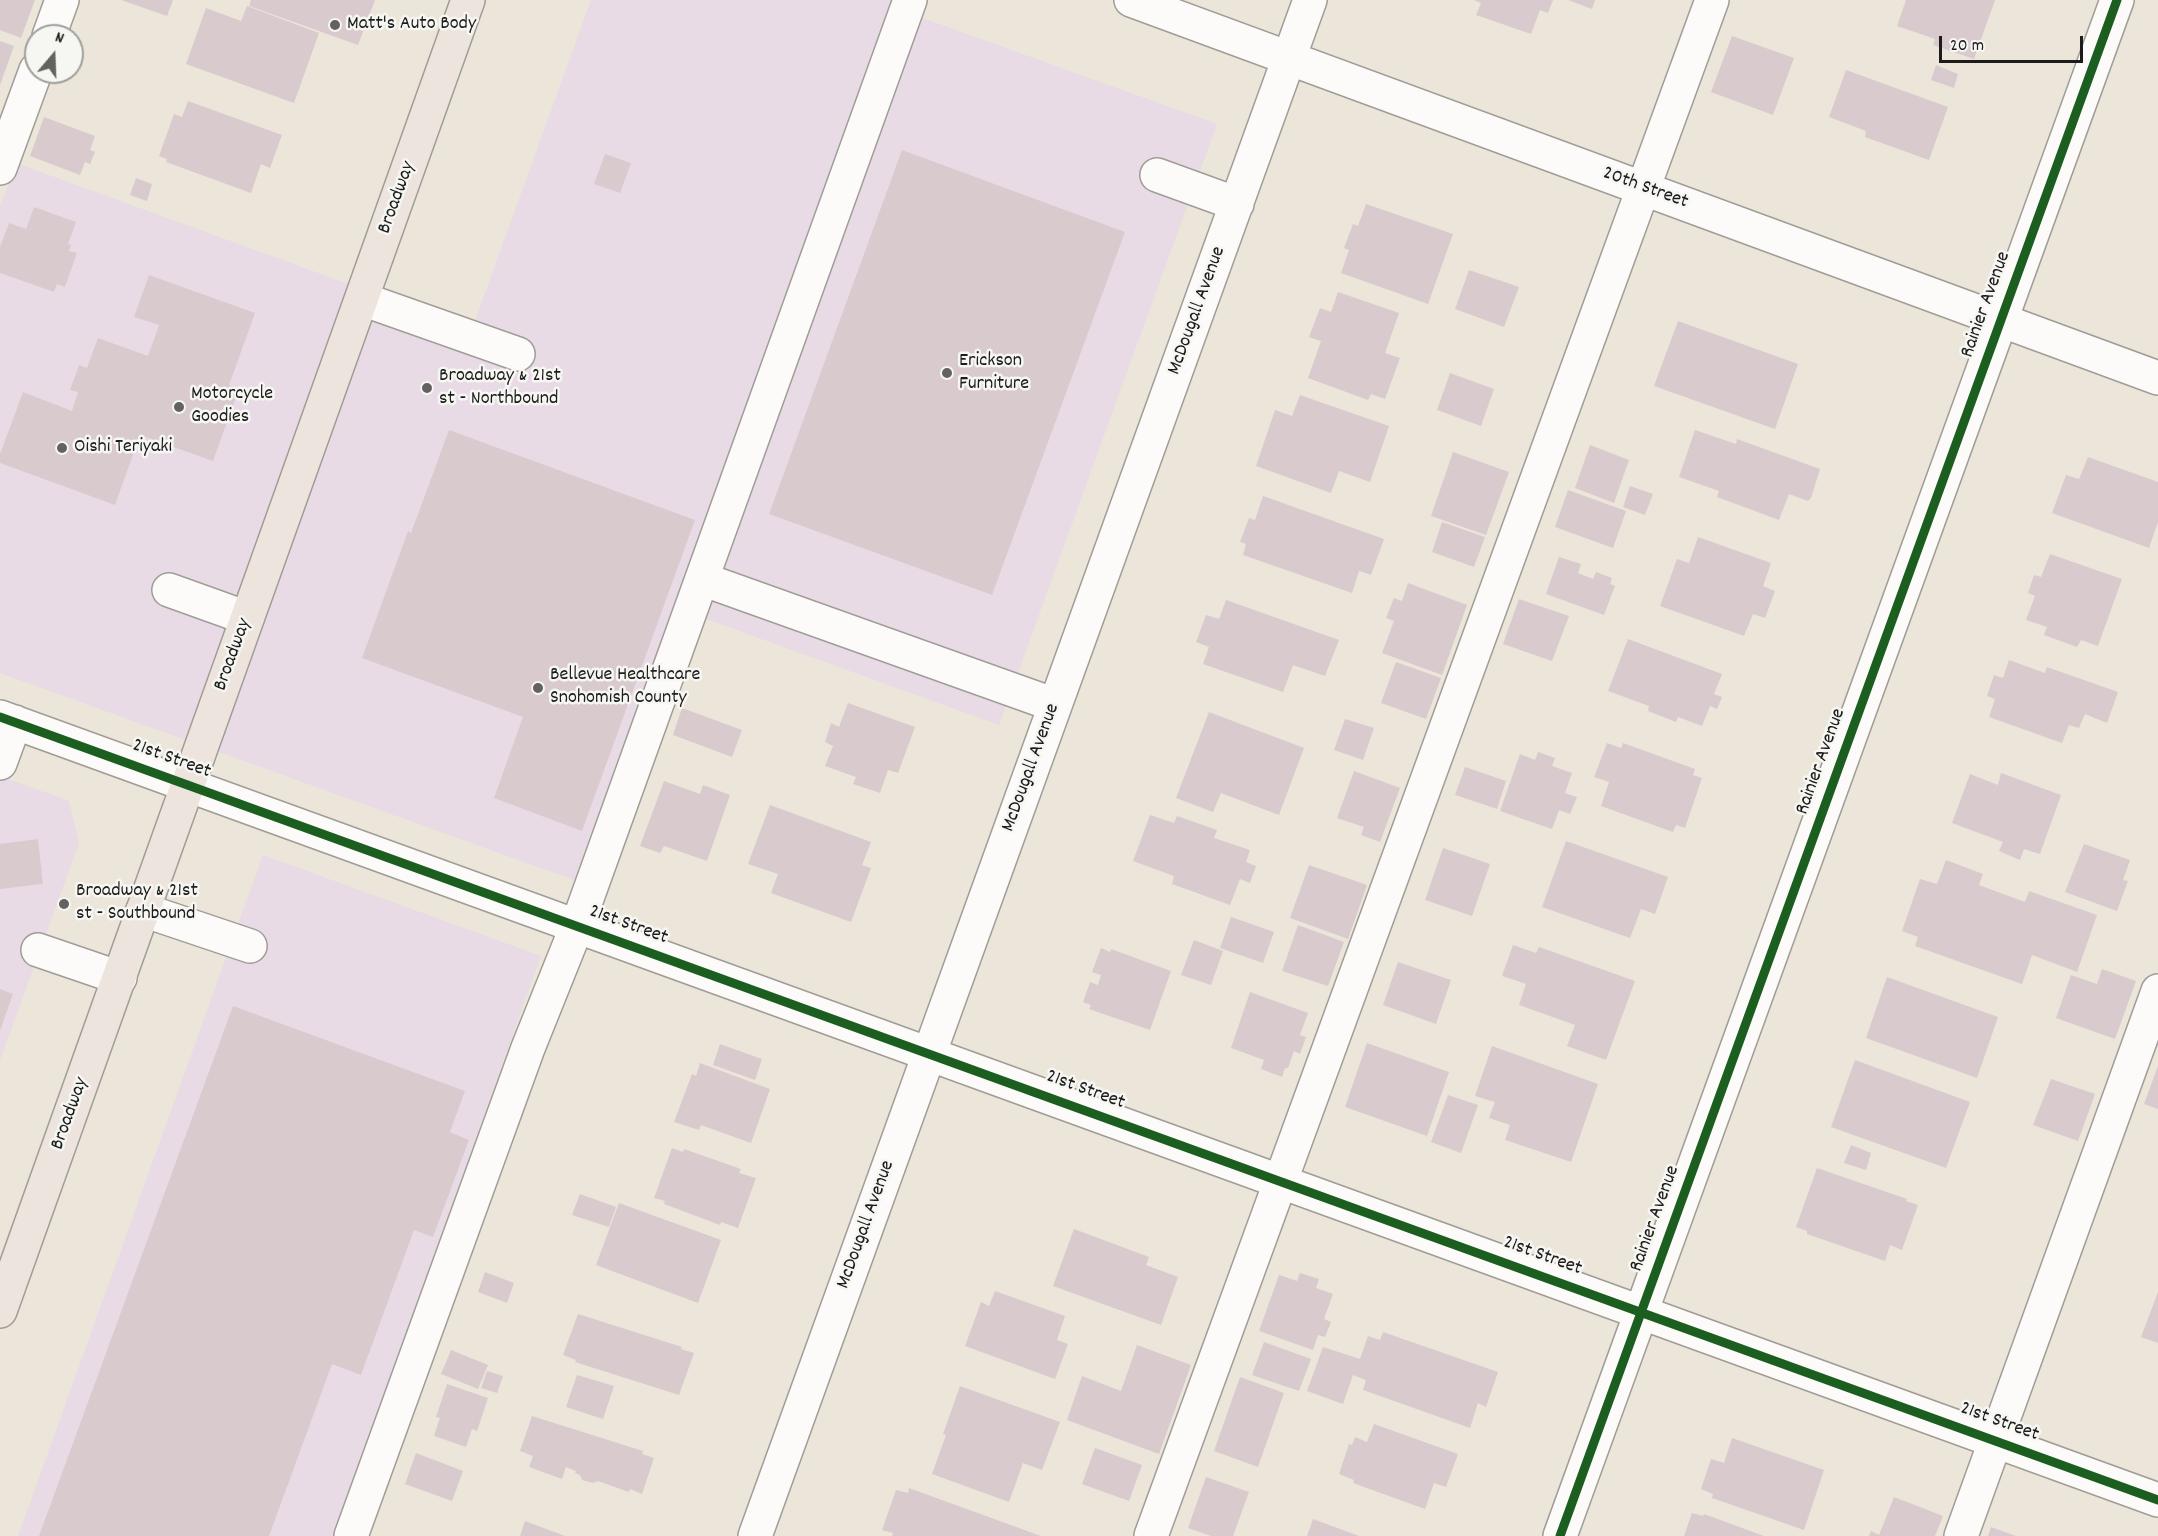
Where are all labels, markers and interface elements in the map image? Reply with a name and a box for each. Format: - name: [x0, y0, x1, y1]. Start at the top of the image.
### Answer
- place label: Matt's Auto Body: [347, 13, 476, 37]
- marker: Matt's Auto Body: [328, 18, 342, 32]
- north arrow: [24, 24, 84, 84]
- scale bar: [1942, 24, 2086, 62]
- text: N: [52, 26, 67, 51]
- text: 20 m: [1950, 34, 1984, 59]
- street label: Broadway: [374, 159, 422, 237]
- street label: 20th Street: [1599, 162, 1691, 216]
- street label: McDougall Avenue: [1164, 244, 1232, 378]
- street label: Rainier Avenue: [1957, 249, 2017, 361]
- place label: Erickson Furniture: [959, 350, 1029, 397]
- place label: Broadway & 21st st - Northbound: [439, 365, 561, 412]
- marker: Erickson Furniture: [940, 366, 954, 380]
- marker: Broadway & 21st st - Northbound: [420, 381, 434, 395]
- place label: Motorcycle Goodies: [191, 383, 273, 430]
- marker: Motorcycle Goodies: [172, 400, 186, 414]
- place label: Oishi Teriyaki: [74, 436, 172, 460]
- marker: Oishi Teriyaki: [55, 441, 69, 455]
- street label: Broadway: [210, 616, 258, 694]
- place label: Bellevue Healthcare Snohomish County: [550, 664, 700, 711]
- marker: Bellevue Healthcare Snohomish County: [531, 681, 545, 695]
- street label: McDougall Avenue: [998, 701, 1066, 835]
- street label: Rainier Avenue: [1792, 706, 1852, 818]
- street label: 21st Street: [128, 735, 214, 785]
- place label: Broadway & 21st st - Southbound: [76, 880, 198, 927]
- marker: Broadway & 21st st - Southbound: [57, 897, 71, 911]
- street label: 21st Street: [585, 901, 671, 951]
- street label: 21st Street: [1042, 1066, 1128, 1116]
- street label: Broadway: [47, 1075, 95, 1153]
- street label: McDougall Avenue: [833, 1158, 901, 1292]
- street label: Rainier Avenue: [1626, 1163, 1686, 1275]
- street label: 21st Street: [1499, 1232, 1585, 1282]
- street label: 21st Street: [1956, 1398, 2042, 1448]

